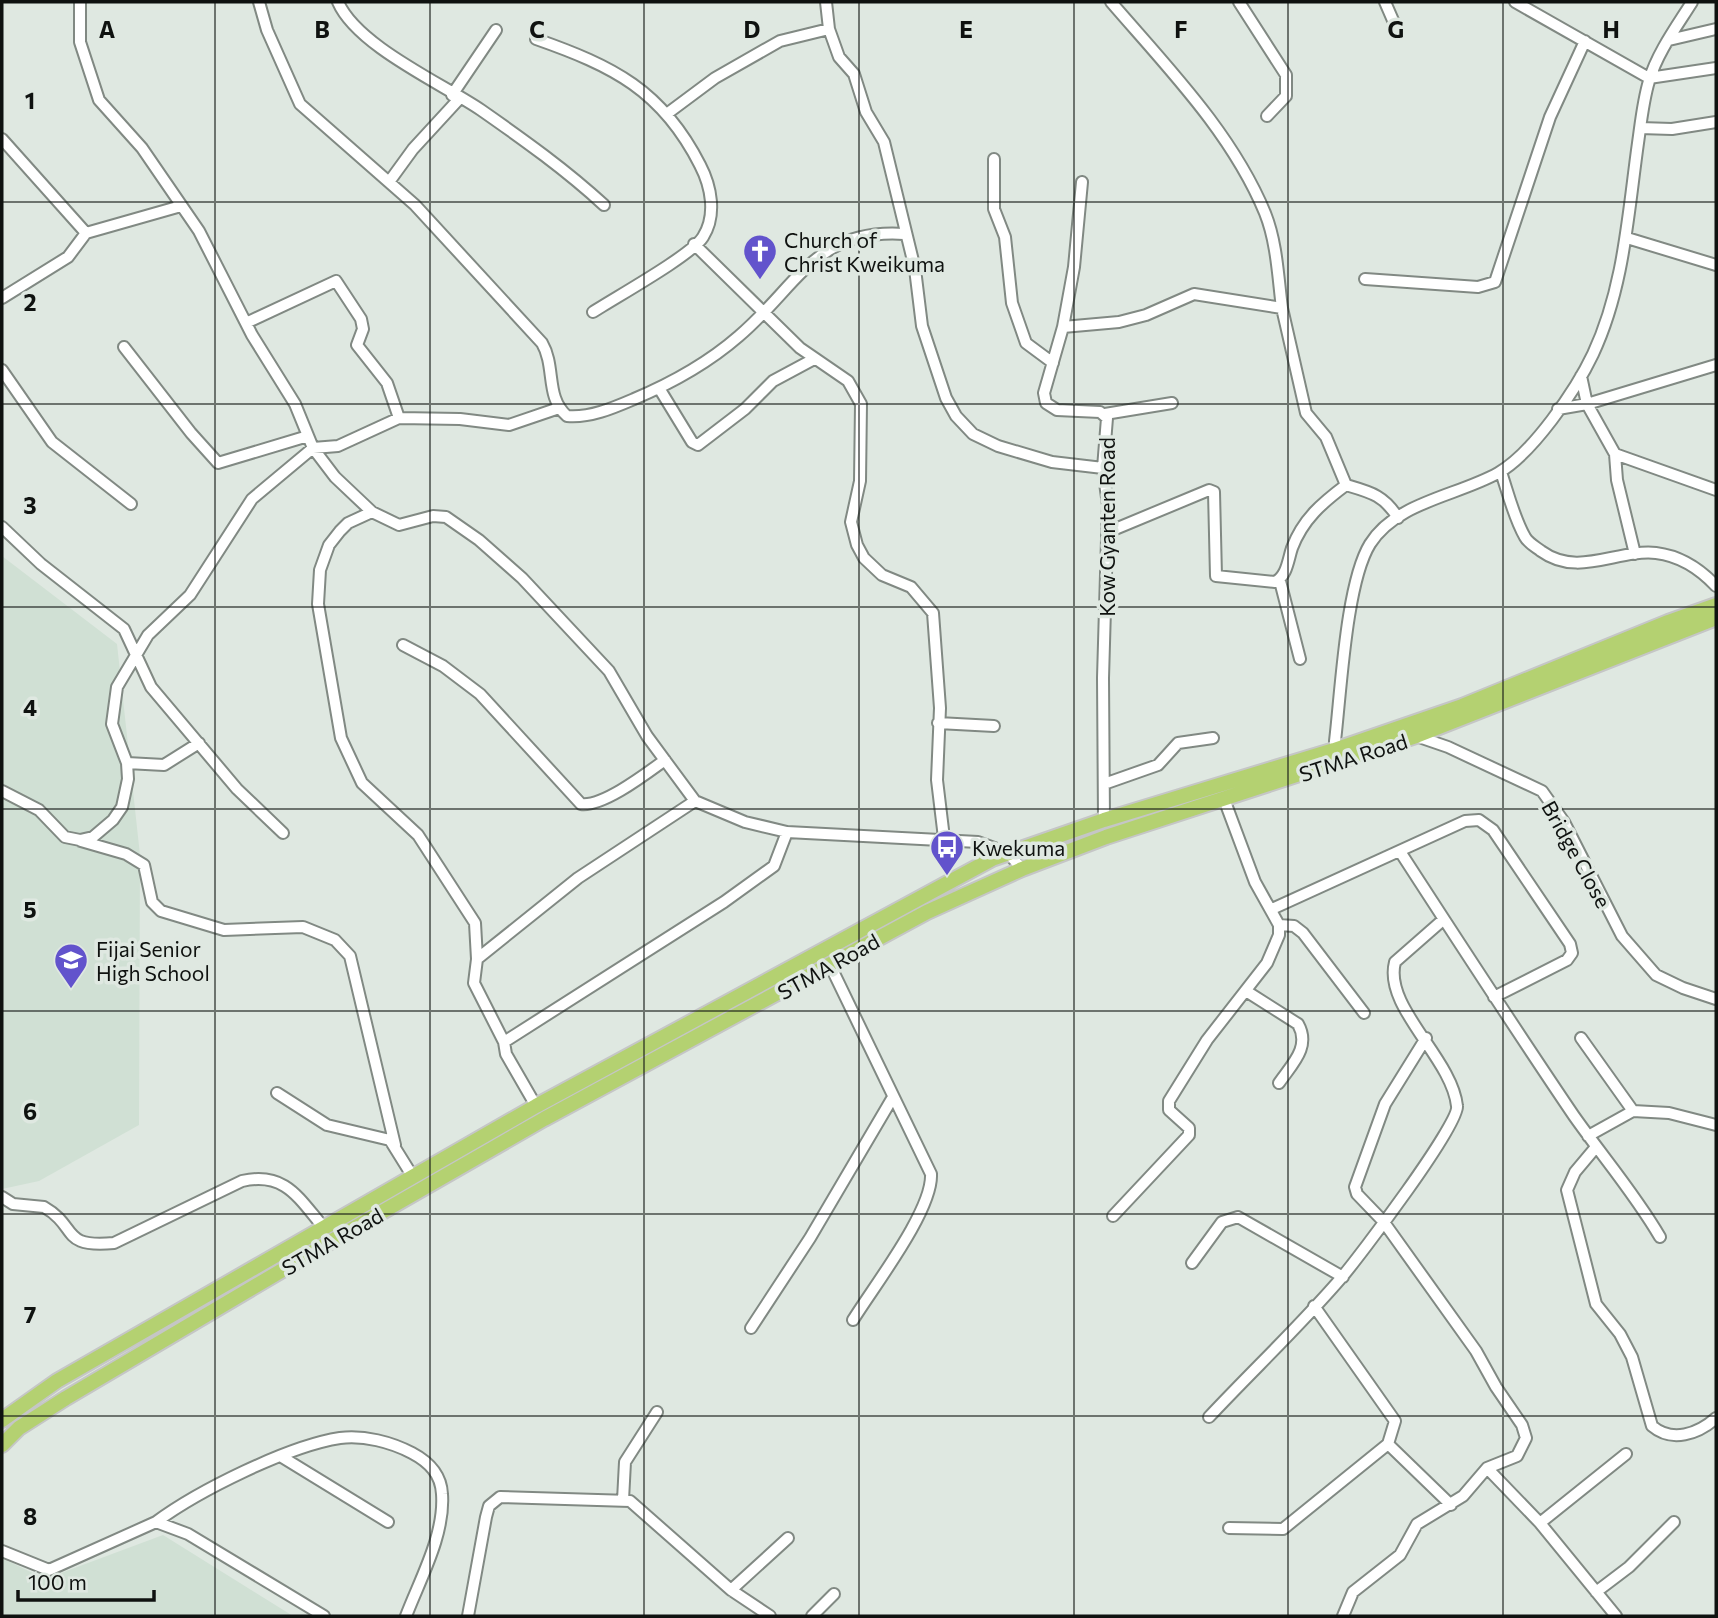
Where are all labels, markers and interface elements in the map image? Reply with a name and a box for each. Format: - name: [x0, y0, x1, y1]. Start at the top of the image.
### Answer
- text: A: [99, 15, 116, 43]
- text: B: [314, 15, 330, 43]
- text: C: [529, 15, 545, 43]
- text: D: [744, 15, 761, 43]
- text: E: [959, 15, 973, 43]
- text: F: [1174, 15, 1188, 43]
- text: G: [1388, 15, 1404, 43]
- text: H: [1602, 15, 1620, 43]
- text: 1: [25, 86, 35, 114]
- place label: Church of Christ Kweikuma: [784, 227, 945, 276]
- church icon: Church of Christ Kweikuma: [741, 232, 779, 281]
- text: 2: [23, 288, 37, 316]
- street label: Kow Gyanten Road: [1094, 437, 1119, 617]
- text: 3: [23, 491, 37, 519]
- text: 4: [23, 693, 37, 721]
- street label: STMA Road: [1296, 728, 1410, 786]
- street label: Bridge Close: [1537, 796, 1617, 912]
- bus stop icon: Kwekuma: [928, 828, 966, 877]
- place label: Kwekuma: [972, 835, 1065, 860]
- text: 5: [23, 895, 37, 923]
- street label: STMA Road: [773, 928, 883, 1004]
- place label: Fijai Senior High School: [96, 936, 210, 985]
- school or university icon: Fijai Senior High School: [52, 941, 90, 990]
- text: 6: [23, 1097, 37, 1125]
- street label: STMA Road: [277, 1202, 387, 1280]
- text: 7: [24, 1300, 36, 1328]
- text: 8: [23, 1502, 37, 1530]
- scale bar: [18, 1558, 154, 1602]
- text: 100 m: [28, 1569, 87, 1594]

